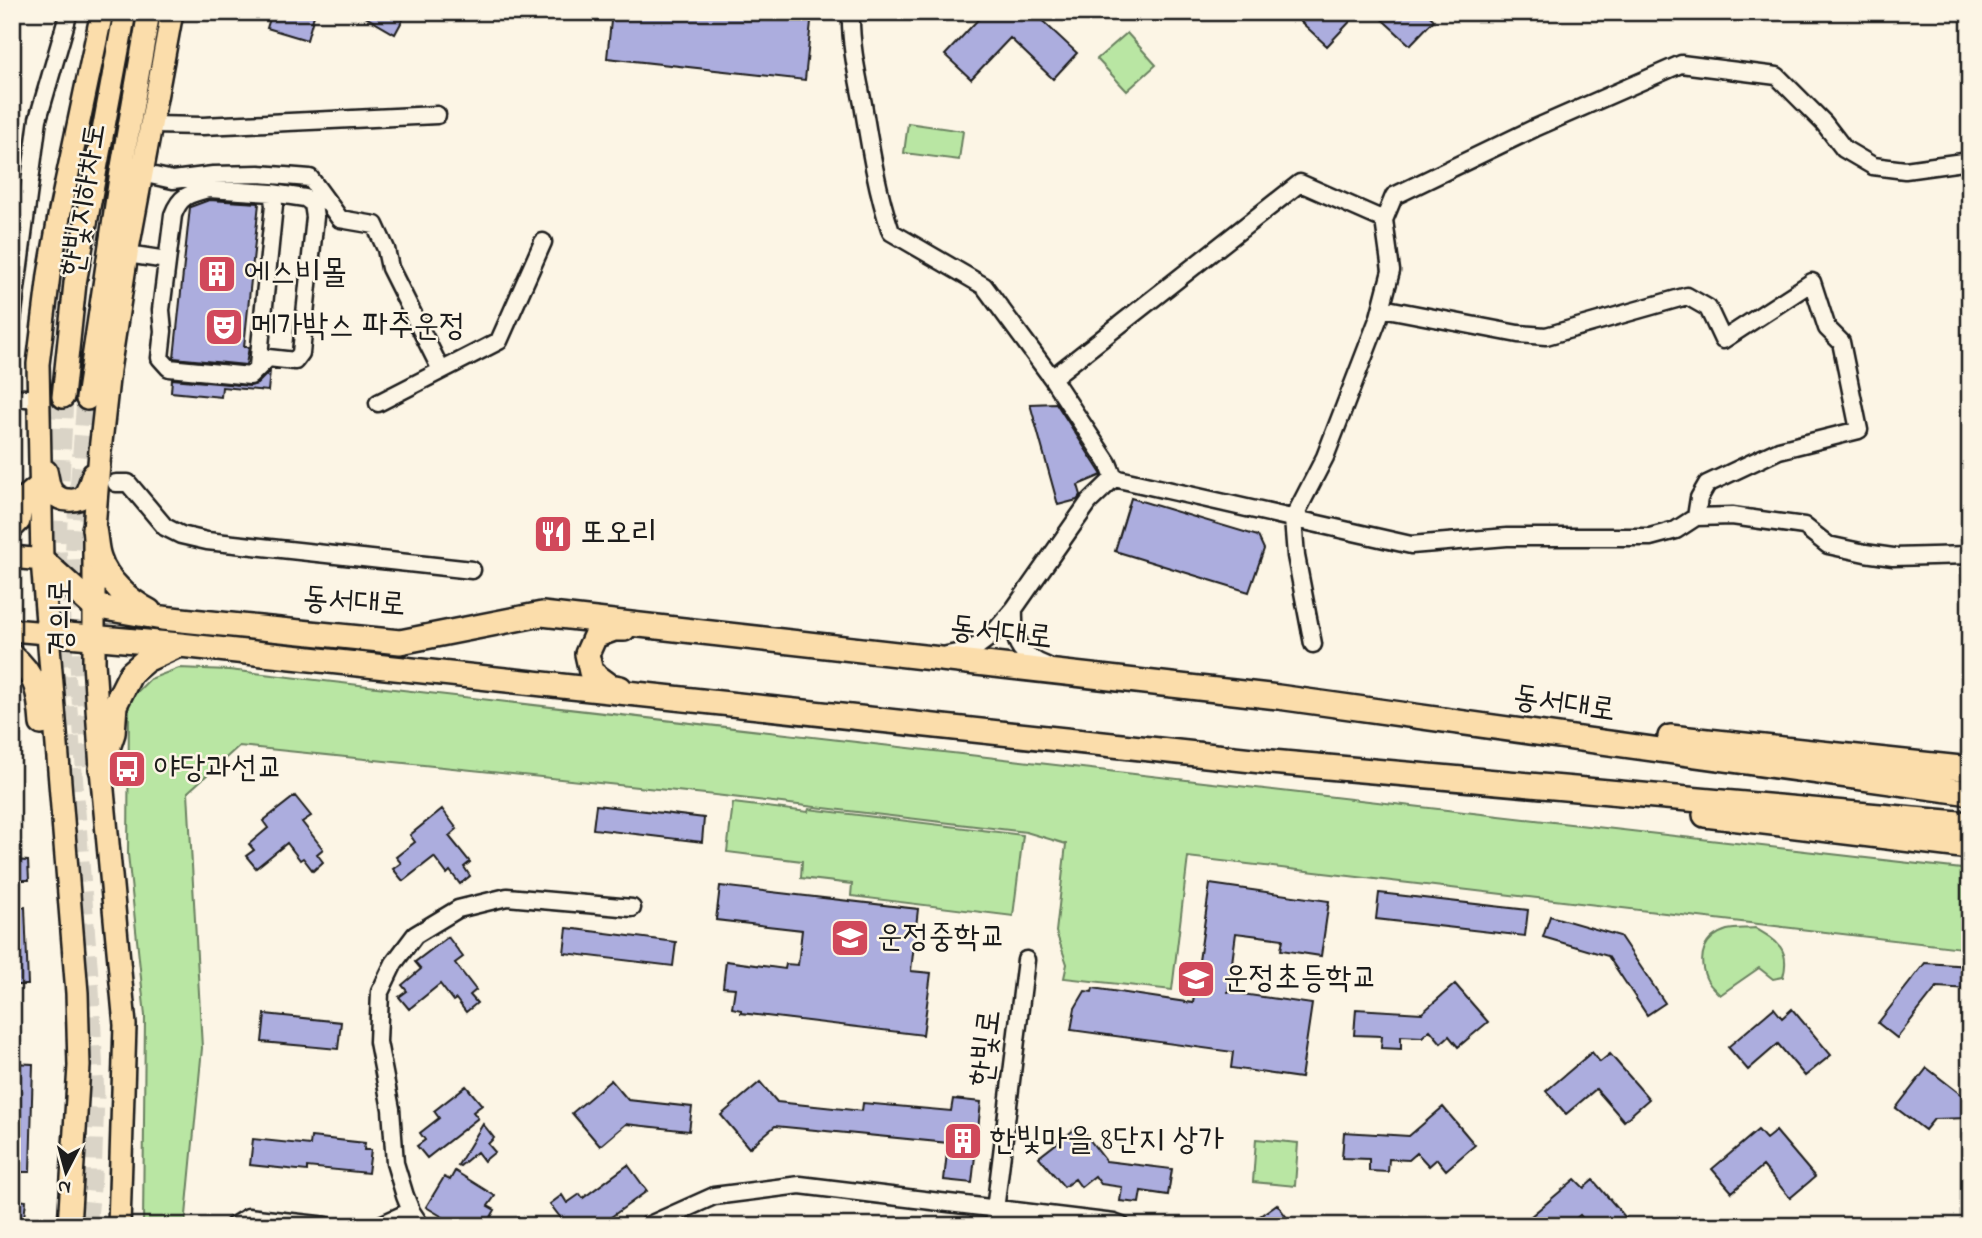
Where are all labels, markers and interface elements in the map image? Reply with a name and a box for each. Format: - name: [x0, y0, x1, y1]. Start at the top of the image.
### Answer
- street label: 한빛지하차도: [50, 120, 120, 280]
- place label: 에스비몰: [244, 251, 347, 298]
- building icon: 에스비몰: [196, 253, 238, 295]
- place label: 메가박스 파주운정: [251, 304, 465, 351]
- theatre icon: 메가박스 파주운정: [203, 306, 245, 348]
- place label: 또오리: [580, 511, 657, 558]
- restaurant icon: 또오리: [532, 513, 574, 555]
- street label: 동서대로: [301, 576, 407, 630]
- street label: 경의로: [39, 578, 86, 656]
- street label: 동서대로: [947, 605, 1055, 663]
- street label: 동서대로: [1510, 675, 1618, 735]
- place label: 야당과선교: [154, 746, 283, 793]
- bus stop icon: 야당과선교: [106, 748, 148, 790]
- place label: 운정중학교: [877, 915, 1006, 962]
- school or university icon: 운정중학교: [829, 917, 871, 959]
- place label: 운정초등학교: [1223, 956, 1378, 1003]
- school or university icon: 운정초등학교: [1175, 958, 1217, 1000]
- street label: 한빛로: [959, 1007, 1015, 1089]
- place label: 한빛마을 8단지 상가: [990, 1118, 1224, 1165]
- building icon: 한빛마을 8단지 상가: [942, 1120, 984, 1162]
- north arrow: [32, 1136, 102, 1206]
- text: N: [57, 1172, 72, 1201]

